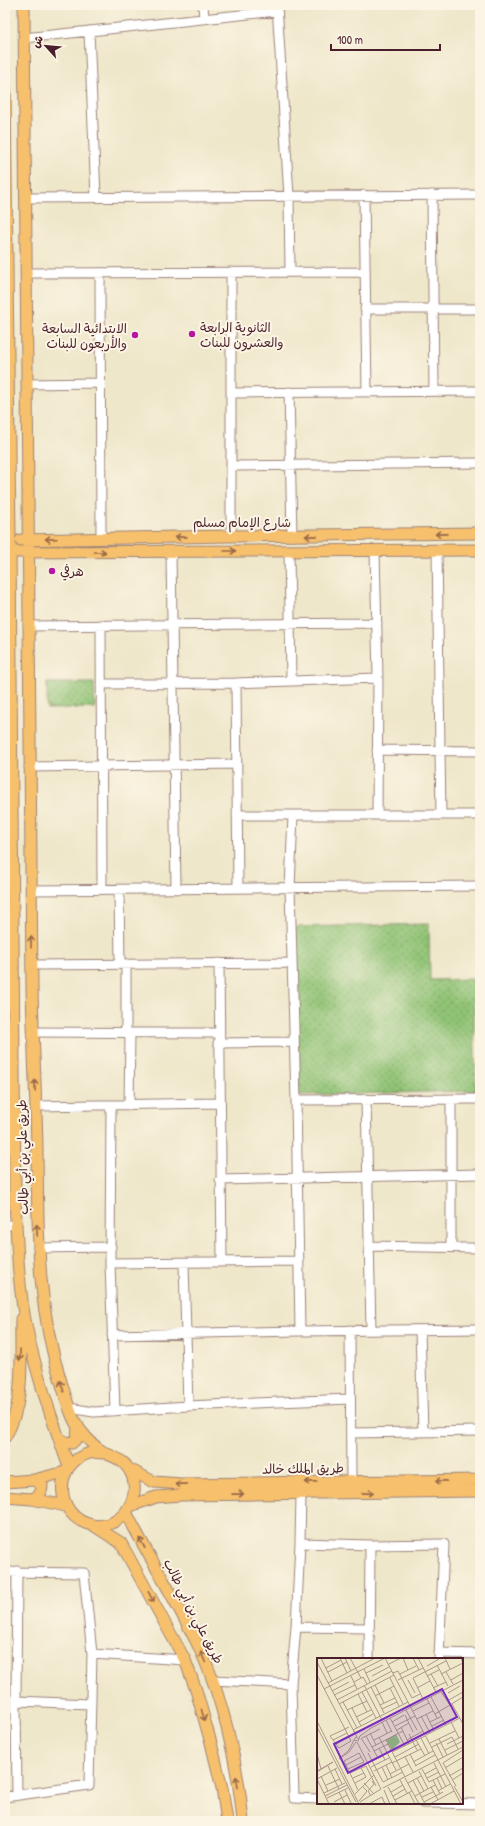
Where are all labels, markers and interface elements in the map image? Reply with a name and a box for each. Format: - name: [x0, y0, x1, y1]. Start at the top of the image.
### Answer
- north arrow: [26, 26, 66, 66]
- scale bar: [331, 26, 440, 52]
- text: 100 m: [337, 31, 363, 48]
- text: ش: [28, 33, 46, 50]
- place label: الثانوية الرابعة والعشرون للبنات: [200, 318, 283, 352]
- place label: الابتدائية السابعة والأربعون للبنات: [42, 319, 127, 352]
- marker: الثانوية الرابعة والعشرون للبنات: [187, 329, 197, 339]
- marker: الابتدائية السابعة والأربعون للبنات: [130, 330, 140, 340]
- street label: شارع الإمام مسلم: [193, 513, 291, 533]
- one-way arrow: [435, 530, 448, 538]
- one-way arrow: [305, 532, 318, 539]
- one-way arrow: [175, 533, 188, 540]
- one-way arrow: [45, 536, 58, 543]
- one-way arrow: [223, 547, 236, 555]
- one-way arrow: [93, 548, 106, 556]
- place label: هرفي: [60, 562, 84, 581]
- marker: هرفي: [47, 566, 57, 576]
- one-way arrow: [27, 936, 35, 949]
- one-way arrow: [31, 1080, 39, 1093]
- street label: طريق علي بن أبي طالب: [12, 1099, 35, 1215]
- one-way arrow: [34, 1224, 41, 1237]
- one-way arrow: [16, 1348, 24, 1361]
- one-way arrow: [58, 1379, 65, 1392]
- street label: طريق الملك خالد: [262, 1458, 344, 1478]
- one-way arrow: [435, 1477, 448, 1484]
- one-way arrow: [305, 1478, 318, 1486]
- one-way arrow: [175, 1480, 188, 1487]
- one-way arrow: [361, 1489, 374, 1497]
- one-way arrow: [231, 1490, 244, 1498]
- one-way arrow: [138, 1537, 146, 1549]
- street label: طريق علي بن أبي طالب: [157, 1555, 228, 1668]
- one-way arrow: [148, 1591, 156, 1603]
- one-way arrow: [199, 1652, 206, 1664]
- inset map: [317, 1658, 463, 1804]
- one-way arrow: [200, 1708, 207, 1721]
- one-way arrow: [233, 1776, 241, 1789]

